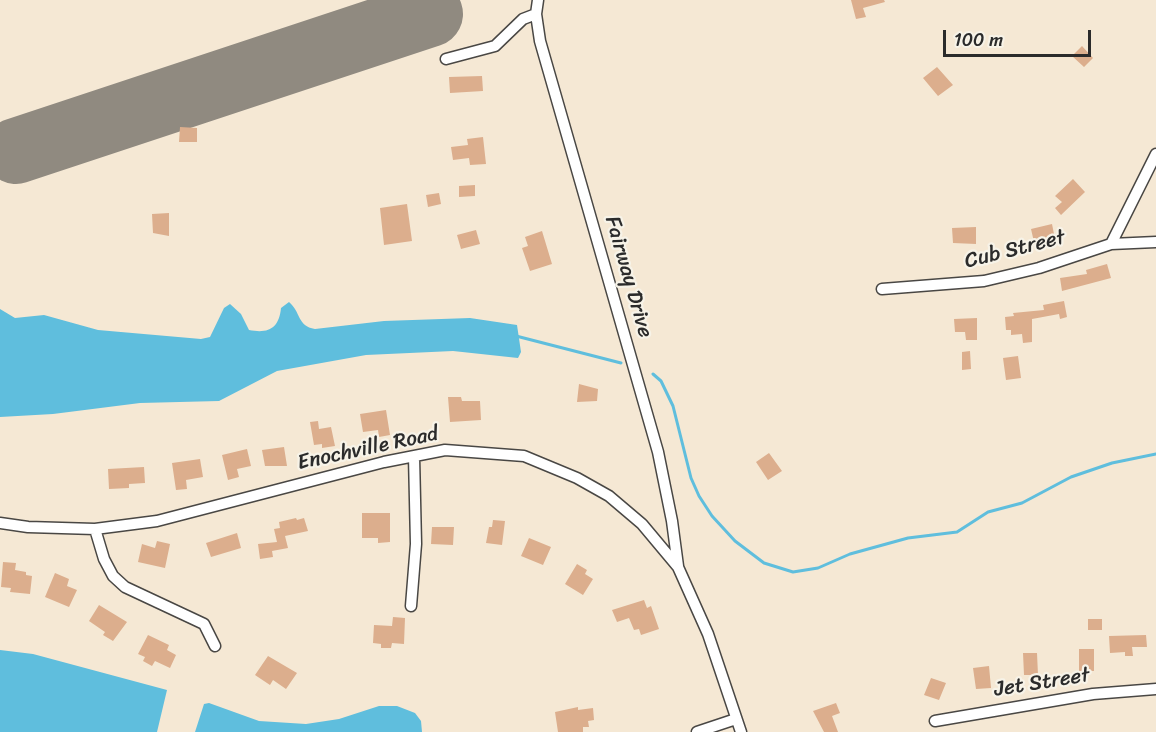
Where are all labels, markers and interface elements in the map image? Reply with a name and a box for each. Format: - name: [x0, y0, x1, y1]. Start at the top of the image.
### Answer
- scale bar: [946, 18, 1094, 56]
- text: 100 m: [954, 24, 1003, 56]
- street label: Fairway Drive: [599, 213, 657, 341]
- street label: Cub Street: [962, 225, 1068, 275]
- street label: Enochville Road: [295, 422, 441, 476]
- street label: Jet Street: [992, 663, 1092, 703]

